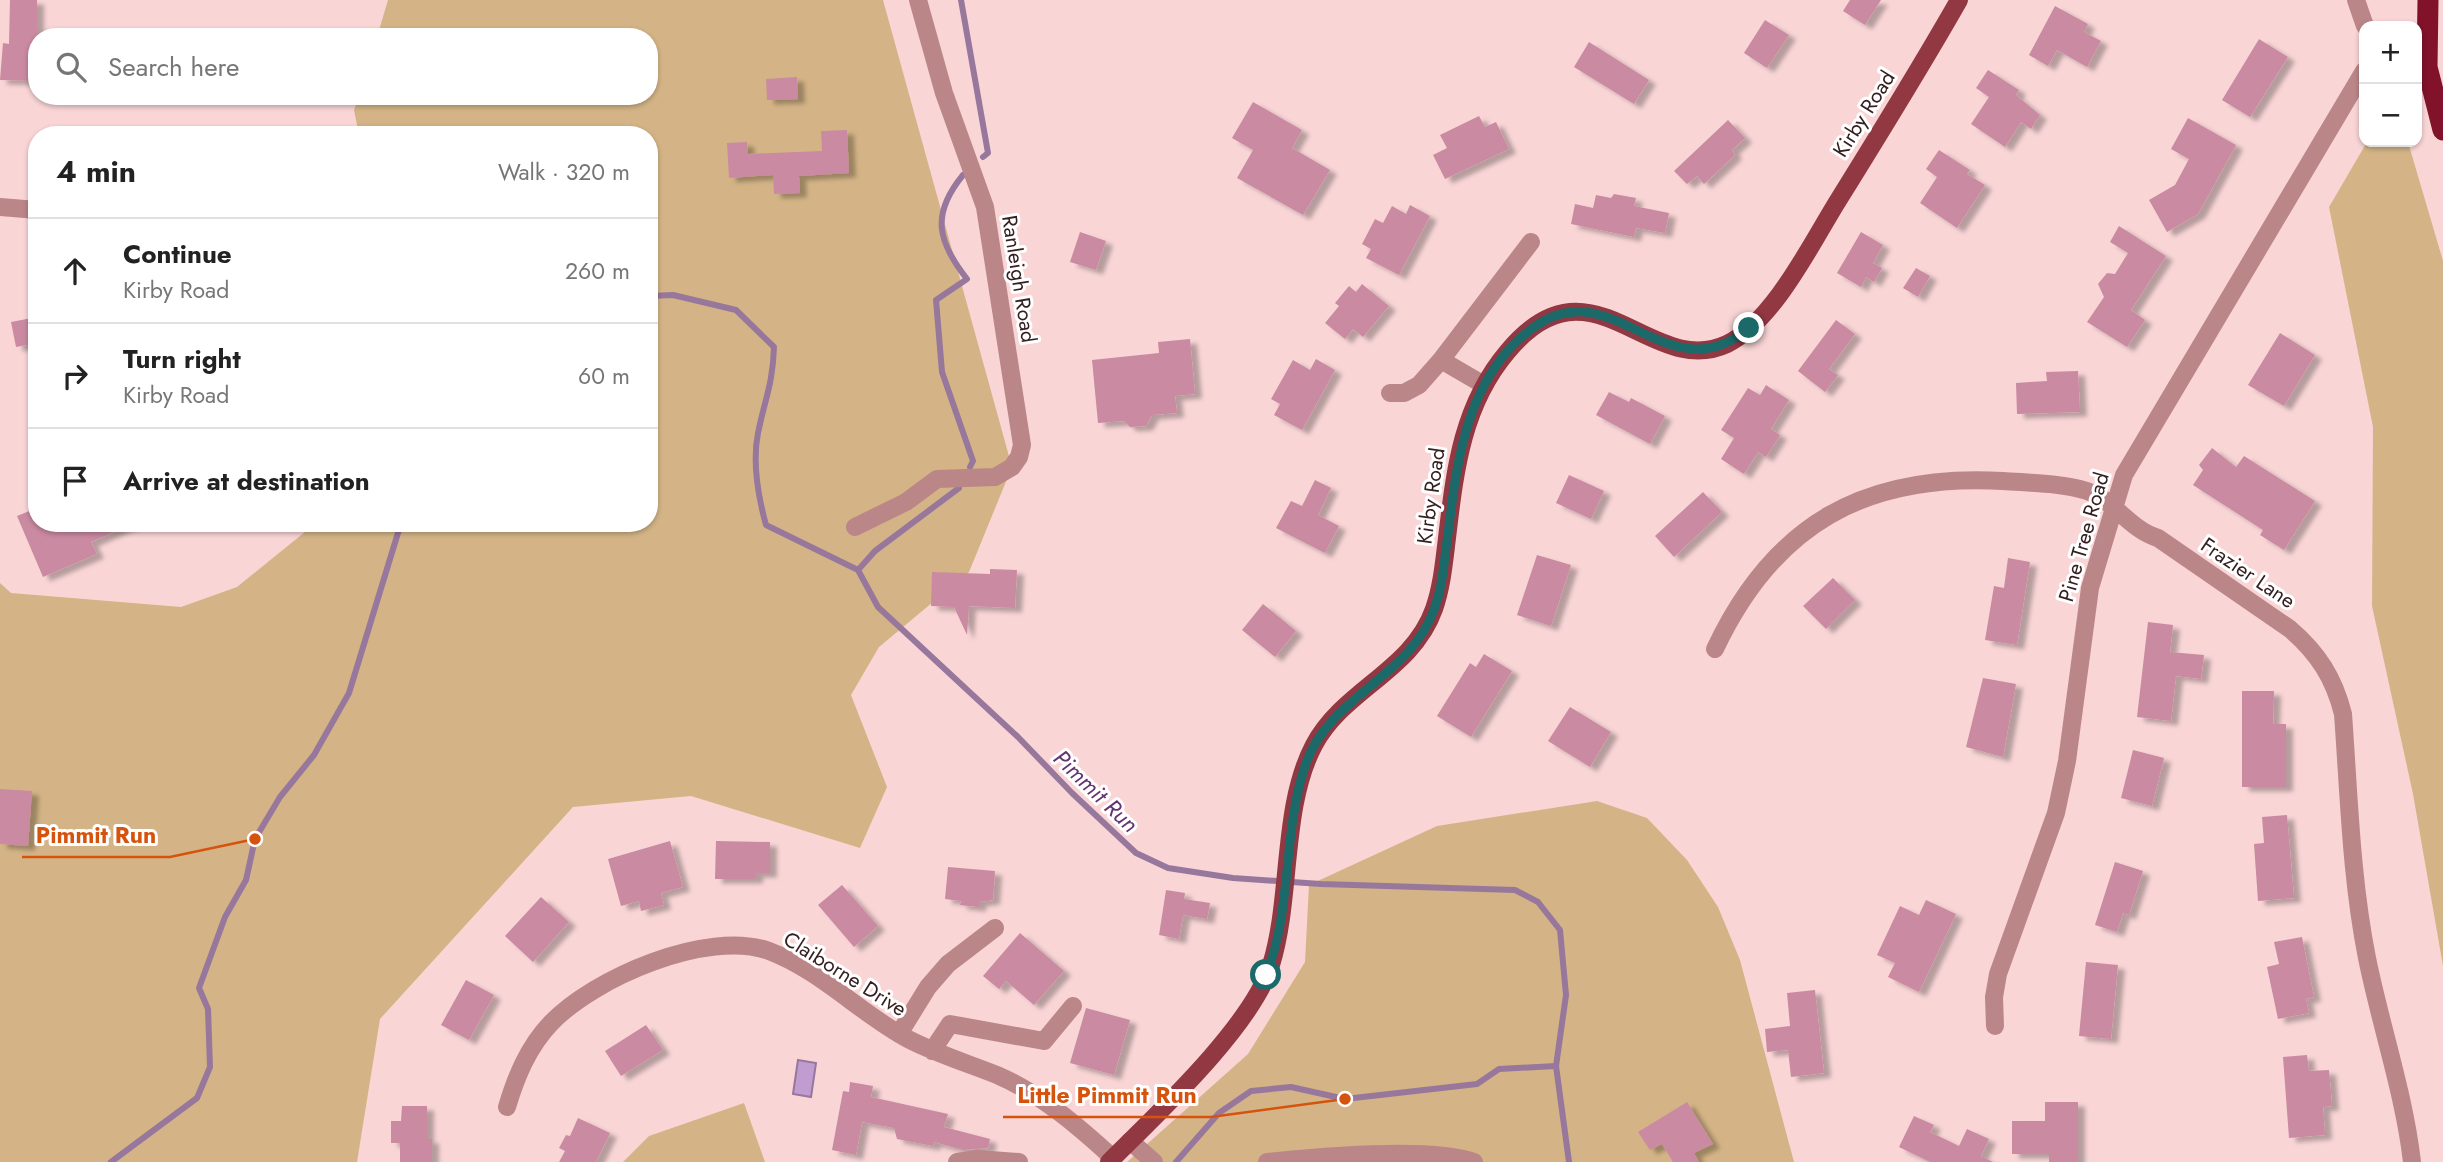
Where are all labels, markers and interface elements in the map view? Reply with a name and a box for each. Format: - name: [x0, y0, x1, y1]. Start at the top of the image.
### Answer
- map controls: [2359, 21, 2422, 147]
- button: +: [2359, 21, 2422, 84]
- search box: [28, 28, 658, 105]
- icon: search: [52, 48, 90, 86]
- text: Search here: [108, 48, 240, 86]
- street label: Kirby Road: [1826, 65, 1902, 163]
- button: −: [2359, 84, 2422, 147]
- text: 4 min: [56, 150, 136, 193]
- text: Walk · 320 m: [498, 155, 630, 189]
- street label: Ranleigh Road: [994, 213, 1044, 345]
- text: Continue: [123, 235, 232, 273]
- icon: ahead: [56, 252, 94, 290]
- text: 260 m: [565, 254, 630, 288]
- text: Kirby Road: [123, 273, 229, 307]
- route end: [1733, 312, 1764, 343]
- text: Turn right: [123, 340, 241, 378]
- icon: right: [56, 357, 94, 395]
- text: 60 m: [578, 359, 630, 393]
- text: Kirby Road: [123, 378, 229, 412]
- street label: Kirby Road: [1409, 446, 1453, 546]
- icon: arrive: [56, 462, 94, 500]
- text: Arrive at destination: [123, 462, 370, 500]
- street label: Pine Tree Road: [2051, 469, 2117, 605]
- street label: Frazier Lane: [2195, 530, 2301, 616]
- water label: Pimmit Run: [1046, 742, 1146, 840]
- callout: Pimmit Run: [22, 813, 170, 857]
- text: Pimmit Run: [36, 818, 156, 852]
- street label: Claiborne Drive: [778, 924, 913, 1024]
- route start: [1250, 959, 1281, 990]
- callout: Little Pimmit Run: [1003, 1073, 1211, 1117]
- text: Little Pimmit Run: [1017, 1078, 1197, 1112]

